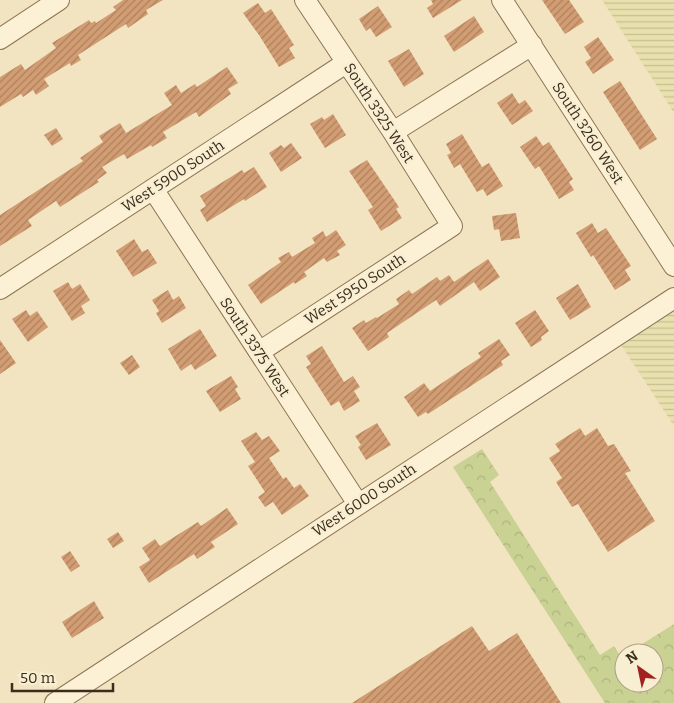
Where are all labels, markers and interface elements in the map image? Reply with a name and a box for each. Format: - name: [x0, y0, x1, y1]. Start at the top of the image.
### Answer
- street label: South 3325 West: [340, 60, 418, 167]
- street label: South 3260 West: [548, 79, 628, 188]
- street label: West 5900 South: [118, 136, 228, 216]
- street label: West 5950 South: [301, 249, 409, 328]
- street label: South 3375 West: [216, 294, 294, 400]
- street label: West 6000 South: [309, 459, 420, 540]
- north arrow: [614, 643, 664, 693]
- text: N: [623, 647, 642, 668]
- scale bar: [12, 660, 114, 692]
- text: 50 m: [20, 669, 56, 687]

